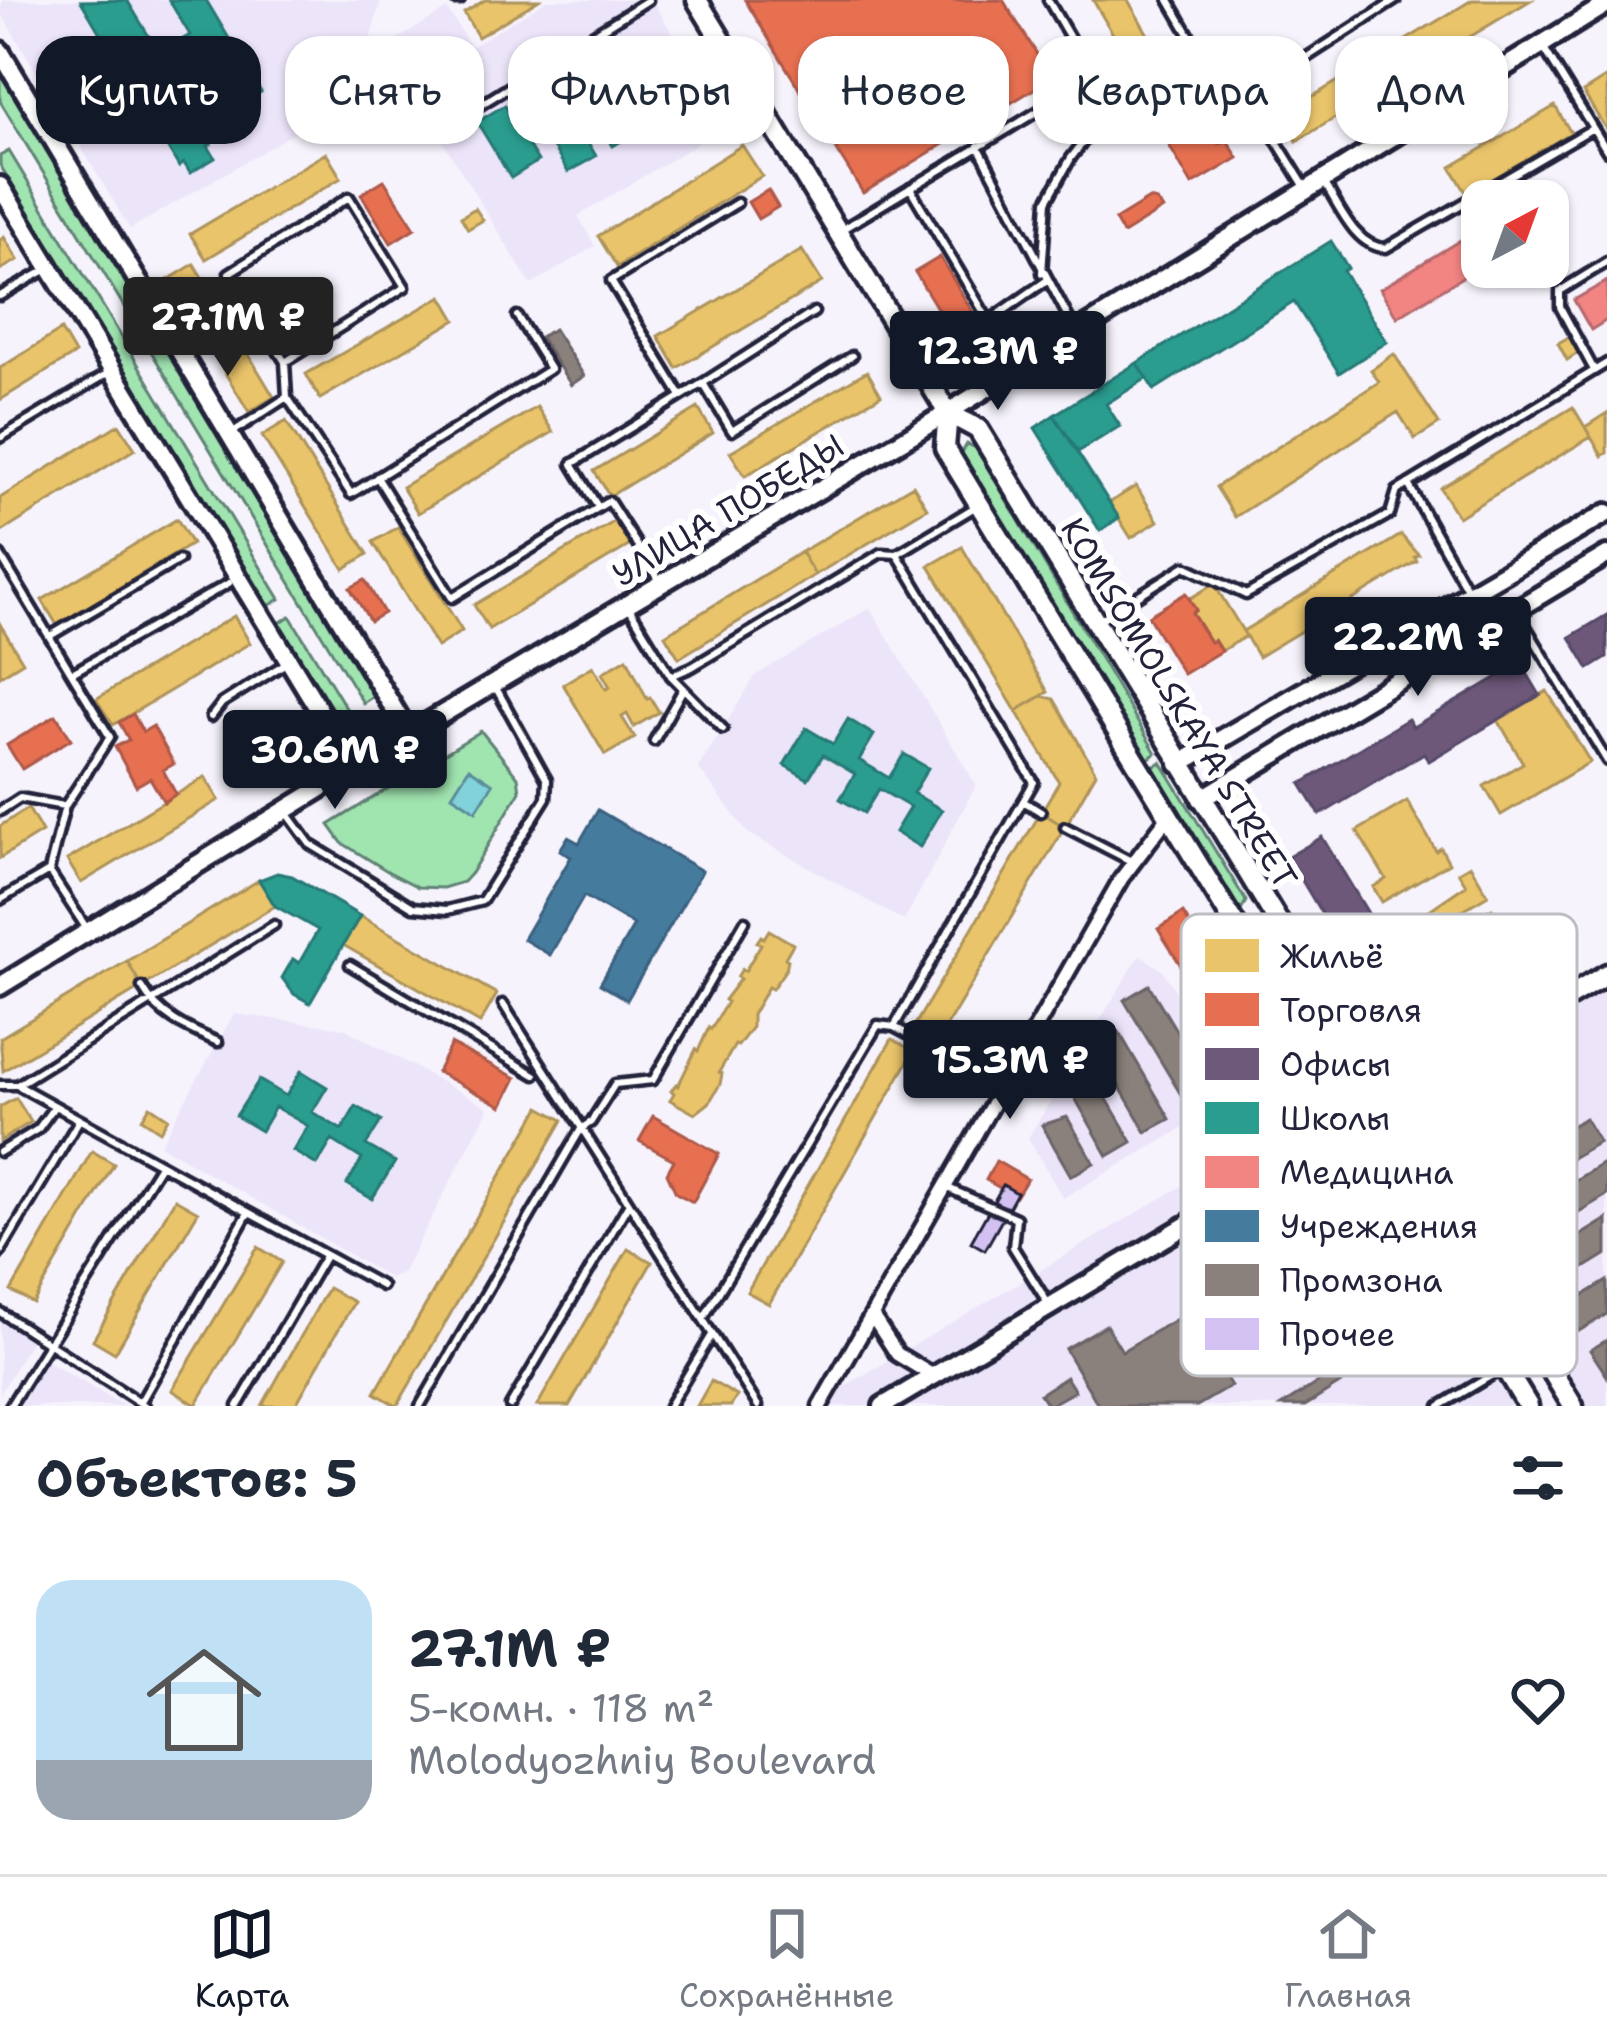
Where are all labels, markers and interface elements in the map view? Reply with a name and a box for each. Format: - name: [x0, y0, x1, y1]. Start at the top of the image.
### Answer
- chip: Купить: [36, 36, 261, 144]
- chip: Снять: [285, 36, 484, 144]
- chip: Фильтры: [508, 36, 774, 144]
- chip: Новое: [798, 36, 1009, 144]
- chip: Квартира: [1033, 36, 1311, 144]
- chip: Дом: [1335, 36, 1508, 144]
- north arrow: [1461, 180, 1569, 288]
- map controls: [1461, 180, 1569, 288]
- pin: 27.1M ₽: [117, 277, 339, 379]
- text: 27.1M ₽: [150, 290, 306, 342]
- pin: 12.3M ₽: [887, 311, 1109, 413]
- text: 12.3M ₽: [917, 324, 1079, 376]
- street label: УЛИЦА ПОБЕДЫ: [604, 423, 852, 597]
- street label: KOMSOMOLSKAYA STREET: [1050, 509, 1308, 897]
- pin: 22.2M ₽: [1307, 597, 1529, 699]
- text: 22.2M ₽: [1332, 610, 1504, 662]
- pin: 30.6M ₽: [224, 710, 446, 812]
- text: 30.6M ₽: [250, 723, 420, 775]
- legend: [1181, 914, 1577, 1376]
- text: Жильё: [1280, 934, 1384, 979]
- text: Торговля: [1280, 988, 1422, 1033]
- pin: 15.3M ₽: [899, 1020, 1121, 1122]
- text: 15.3M ₽: [930, 1033, 1090, 1085]
- text: Офисы: [1280, 1042, 1391, 1087]
- text: Школы: [1280, 1096, 1390, 1141]
- text: Медицина: [1280, 1150, 1454, 1195]
- text: Учреждения: [1280, 1204, 1478, 1249]
- text: Промзона: [1280, 1258, 1443, 1303]
- text: Прочее: [1280, 1312, 1395, 1357]
- text: Объектов: 5: [36, 1444, 358, 1512]
- icon: filters: [1505, 1445, 1571, 1511]
- text: 27.1M ₽: [408, 1614, 611, 1682]
- icon: home: [132, 1628, 276, 1772]
- icon: heart: [1505, 1667, 1571, 1733]
- text: 5-комн. · 118 m²: [408, 1682, 714, 1734]
- text: Molodyozhniy Boulevard: [408, 1734, 876, 1786]
- tab: Карта: [195, 1901, 289, 2018]
- tab: Сохранённые: [679, 1901, 895, 2018]
- tab: Главная: [1284, 1901, 1412, 2018]

